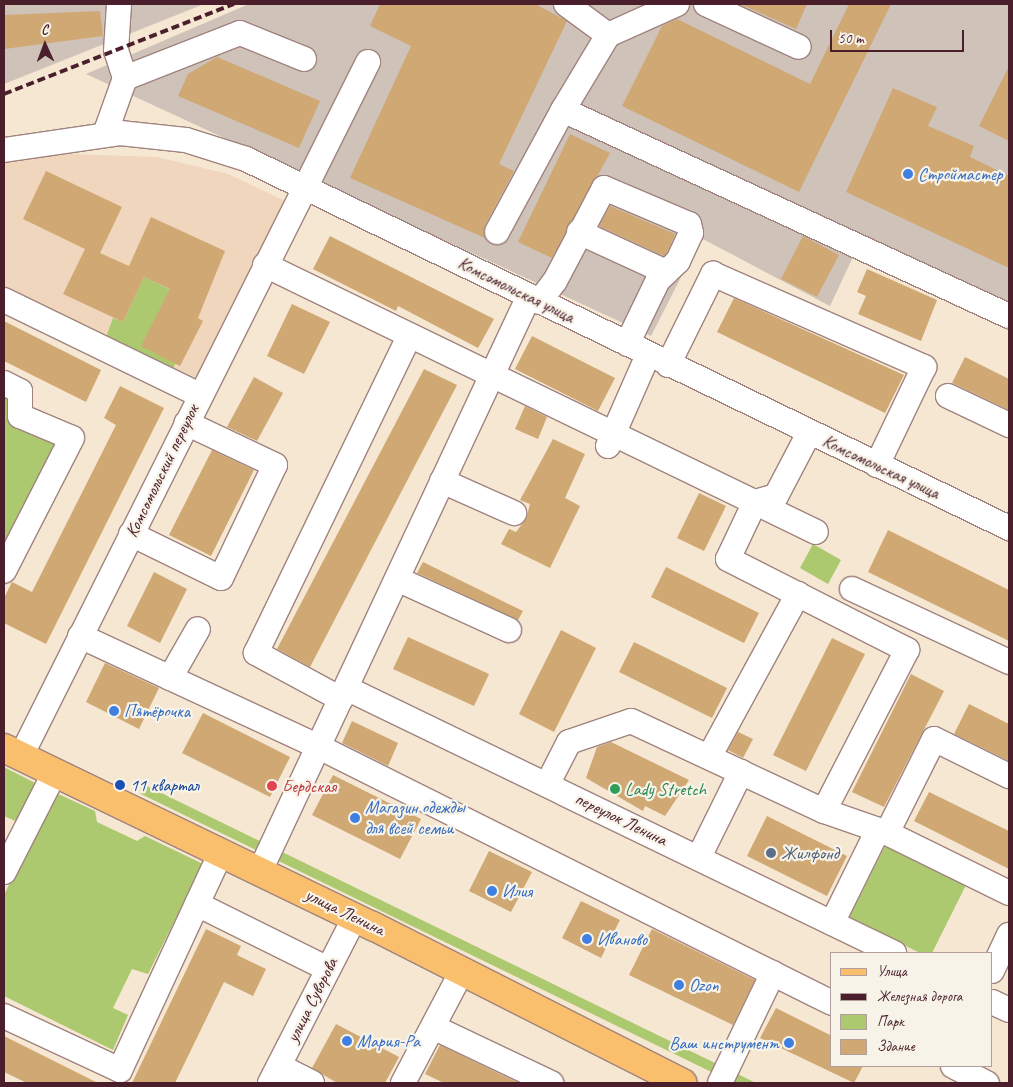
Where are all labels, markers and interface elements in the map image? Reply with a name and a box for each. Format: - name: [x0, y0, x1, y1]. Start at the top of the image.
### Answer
- north arrow: [20, 20, 70, 70]
- scale bar: [833, 20, 967, 52]
- text: С: [41, 21, 48, 38]
- text: 50 m: [838, 29, 864, 48]
- place label: Строймастер: [918, 163, 1003, 185]
- marker: Строймастер: [902, 168, 914, 180]
- street label: Комсомольская улица: [453, 252, 579, 328]
- street label: Комсомольский переулок: [121, 401, 203, 541]
- street label: Комсомольская улица: [818, 430, 944, 504]
- place label: Пятёрочка: [124, 700, 190, 722]
- marker: Пятёрочка: [108, 705, 120, 717]
- place label: 11 квартал: [130, 774, 199, 796]
- place label: Бердская: [282, 775, 336, 797]
- place label: Lady Stretch: [625, 778, 706, 800]
- marker: 11 квартал: [114, 779, 126, 791]
- marker: Бердская: [266, 780, 278, 792]
- marker: Lady Stretch: [609, 783, 621, 795]
- street label: переулок Ленина: [571, 787, 671, 851]
- place label: Магазин одежды для всей семьи: [365, 797, 465, 840]
- marker: Магазин одежды для всей семьи: [349, 812, 361, 824]
- place label: Жилфонд: [781, 842, 839, 864]
- marker: Жилфонд: [765, 847, 777, 859]
- place label: Илия: [502, 880, 532, 902]
- street label: улица Ленина: [302, 884, 388, 940]
- marker: Илия: [486, 885, 498, 897]
- place label: Иваново: [597, 928, 647, 950]
- marker: Иваново: [581, 933, 593, 945]
- legend: [830, 952, 993, 1067]
- street label: улица Суворова: [281, 954, 343, 1046]
- text: Улица: [877, 962, 907, 981]
- place label: Ozon: [689, 974, 719, 996]
- marker: Ozon: [673, 979, 685, 991]
- text: Железная дорога: [877, 987, 962, 1006]
- text: Парк: [877, 1012, 904, 1031]
- place label: Мария-Ра: [357, 1030, 420, 1052]
- place label: Ваш инструмент: [671, 1032, 779, 1054]
- marker: Мария-Ра: [341, 1035, 353, 1047]
- marker: Ваш инструмент: [783, 1037, 795, 1049]
- text: Здание: [877, 1037, 915, 1056]

